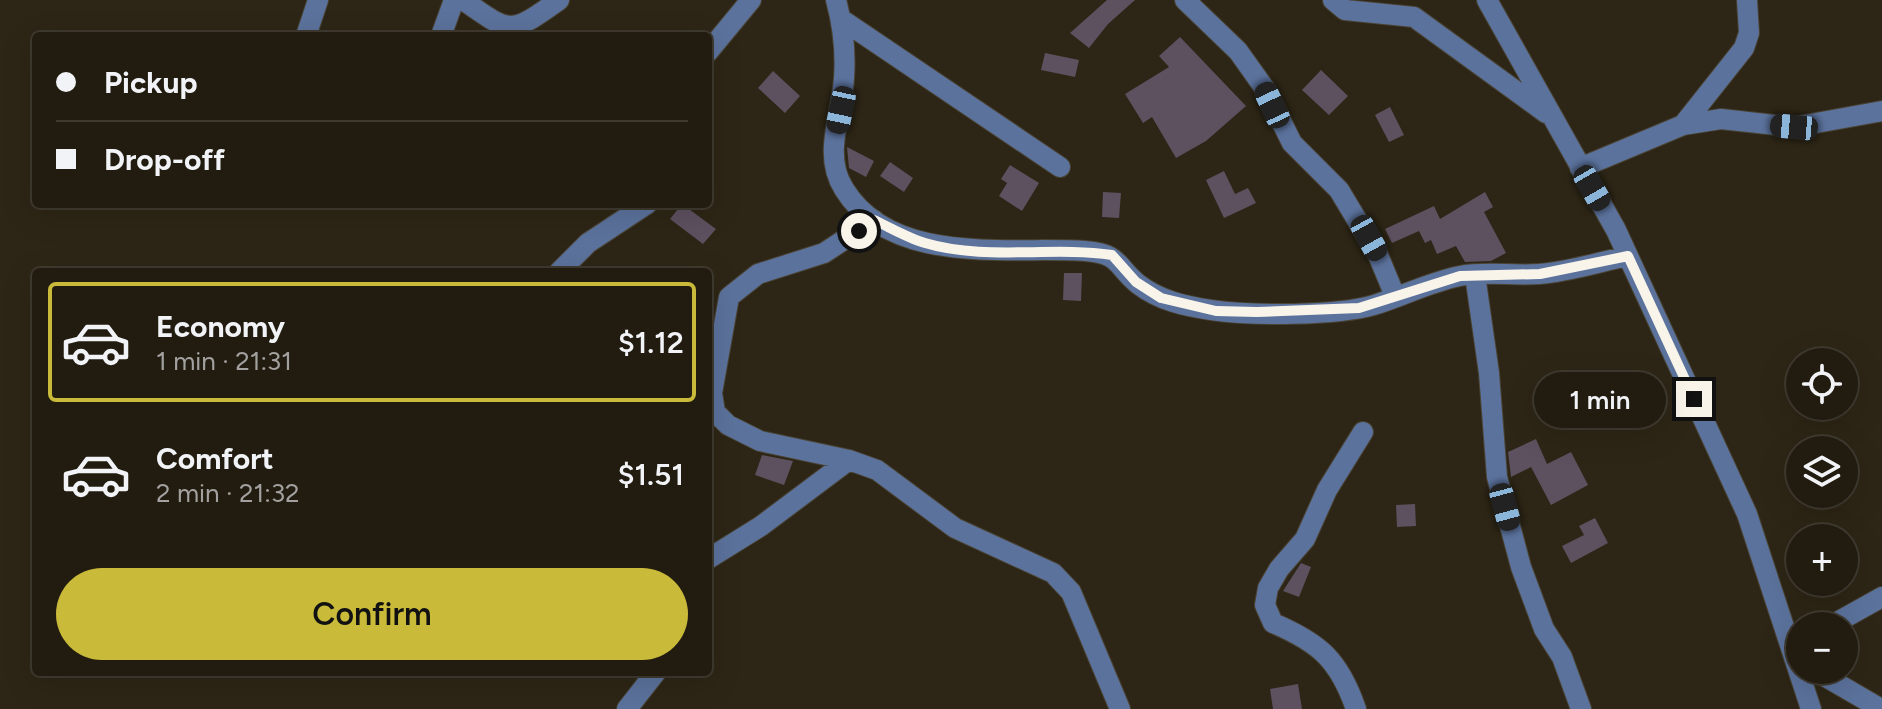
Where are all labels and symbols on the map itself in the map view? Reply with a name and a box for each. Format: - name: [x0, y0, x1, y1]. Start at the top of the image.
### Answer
- car: [1251, 78, 1293, 132]
- car: [824, 84, 858, 136]
- car: [1769, 113, 1819, 141]
- car: [1570, 161, 1614, 215]
- car: [1347, 211, 1391, 265]
- route start: [841, 213, 877, 249]
- callout: 1 min: [1534, 371, 1666, 427]
- route end: [1676, 381, 1712, 417]
- car: [1487, 481, 1523, 533]

